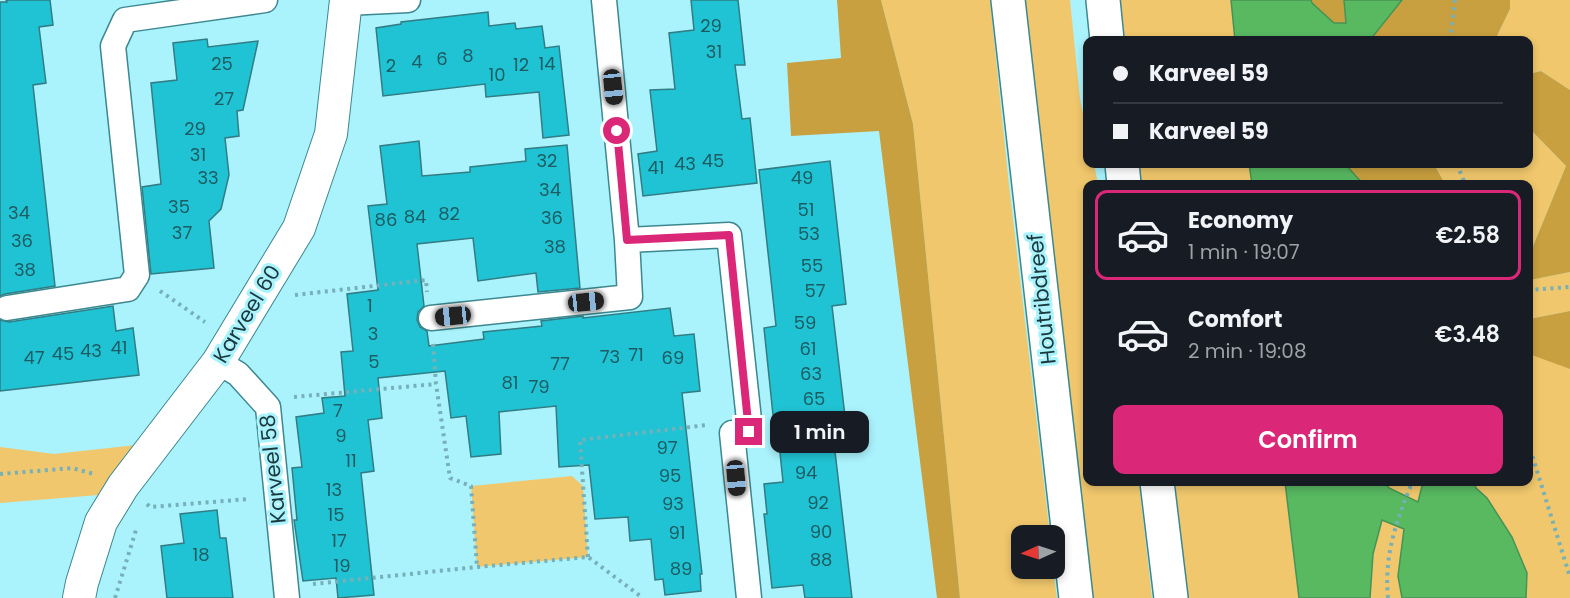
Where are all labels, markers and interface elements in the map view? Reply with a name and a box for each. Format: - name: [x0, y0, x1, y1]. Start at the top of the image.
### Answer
- house number: 29: [700, 13, 722, 38]
- house number: 31: [706, 39, 722, 64]
- house number: 8: [462, 43, 474, 68]
- house number: 6: [436, 46, 448, 71]
- house number: 4: [411, 49, 423, 74]
- house number: 25: [211, 51, 233, 76]
- house number: 14: [538, 51, 556, 76]
- house number: 12: [513, 52, 529, 77]
- house number: 2: [386, 53, 396, 78]
- text: Karveel 59: [1149, 58, 1269, 89]
- house number: 10: [488, 62, 506, 87]
- car: [602, 68, 624, 106]
- house number: 27: [214, 86, 234, 111]
- house number: 29: [184, 116, 206, 141]
- text: Karveel 59: [1149, 116, 1269, 147]
- route start: [603, 117, 630, 144]
- house number: 31: [190, 142, 206, 167]
- house number: 32: [537, 148, 557, 173]
- house number: 45: [702, 148, 724, 173]
- house number: 43: [674, 151, 696, 176]
- house number: 41: [647, 155, 665, 180]
- house number: 33: [197, 165, 219, 190]
- house number: 49: [791, 165, 813, 190]
- house number: 34: [539, 177, 561, 202]
- house number: 35: [168, 194, 190, 219]
- house number: 51: [797, 197, 815, 222]
- house number: 34: [8, 200, 30, 225]
- house number: 82: [438, 201, 460, 226]
- house number: 84: [404, 204, 426, 229]
- house number: 36: [541, 205, 563, 230]
- text: Economy: [1188, 205, 1293, 236]
- house number: 86: [375, 207, 397, 232]
- icon: car: [1116, 208, 1170, 262]
- house number: 37: [172, 220, 192, 245]
- text: €2.58: [1436, 220, 1500, 251]
- house number: 53: [798, 221, 820, 246]
- house number: 36: [11, 228, 33, 253]
- street label: Houtribdreef: [1020, 232, 1063, 366]
- house number: 38: [544, 234, 566, 259]
- text: 1 min · 19:07: [1188, 238, 1300, 266]
- house number: 55: [801, 253, 823, 278]
- house number: 38: [14, 257, 36, 282]
- street label: Karveel 60: [206, 259, 287, 368]
- house number: 57: [804, 278, 826, 303]
- car: [567, 291, 605, 313]
- house number: 1: [367, 293, 373, 318]
- text: Comfort: [1188, 304, 1282, 335]
- car: [434, 305, 472, 327]
- icon: car: [1116, 307, 1170, 361]
- house number: 59: [794, 310, 816, 335]
- text: €3.48: [1435, 319, 1500, 350]
- house number: 3: [368, 321, 378, 346]
- house number: 41: [110, 335, 128, 360]
- house number: 61: [799, 336, 817, 361]
- text: 2 min · 19:08: [1188, 337, 1307, 365]
- house number: 43: [80, 338, 102, 363]
- house number: 45: [52, 341, 74, 366]
- house number: 71: [628, 342, 644, 367]
- house number: 73: [600, 344, 620, 369]
- house number: 47: [23, 345, 45, 370]
- house number: 69: [662, 345, 684, 370]
- house number: 5: [368, 349, 380, 374]
- house number: 77: [550, 351, 570, 376]
- house number: 63: [800, 361, 822, 386]
- house number: 81: [501, 370, 519, 395]
- house number: 79: [528, 374, 550, 399]
- house number: 65: [803, 386, 825, 411]
- house number: 7: [333, 398, 343, 423]
- button: Confirm: [1113, 405, 1503, 474]
- callout: 1 min: [770, 411, 869, 453]
- street label: Karveel 58: [252, 413, 293, 525]
- route end: [735, 418, 762, 445]
- text: 1 min: [794, 418, 845, 446]
- house number: 9: [335, 423, 347, 448]
- house number: 97: [656, 435, 678, 460]
- house number: 11: [345, 448, 357, 473]
- car: [725, 459, 747, 497]
- house number: 94: [795, 460, 817, 485]
- house number: 95: [659, 463, 681, 488]
- house number: 13: [326, 477, 342, 502]
- house number: 92: [807, 490, 829, 515]
- house number: 93: [662, 491, 684, 516]
- house number: 15: [327, 502, 345, 527]
- house number: 90: [810, 519, 832, 544]
- house number: 91: [668, 520, 686, 545]
- north arrow: [1011, 525, 1065, 579]
- map controls: [1011, 525, 1065, 579]
- house number: 17: [331, 528, 347, 553]
- house number: 18: [192, 542, 210, 567]
- house number: 88: [810, 547, 832, 572]
- house number: 19: [333, 553, 351, 578]
- house number: 89: [670, 556, 692, 581]

